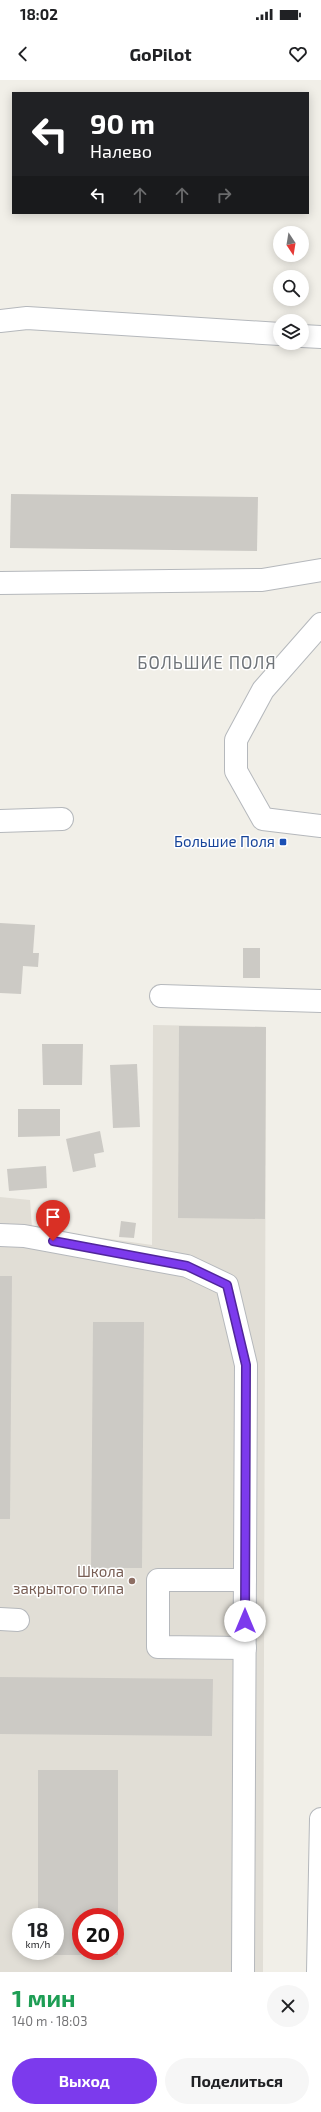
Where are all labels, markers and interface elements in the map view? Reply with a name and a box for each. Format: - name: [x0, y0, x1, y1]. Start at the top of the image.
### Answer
- text: 18:02: [20, 5, 58, 23]
- icon: back: [12, 43, 34, 65]
- text: GoPilot: [129, 43, 192, 65]
- icon: heart: [287, 43, 309, 65]
- text: 90 m: [90, 106, 155, 140]
- icon: left: [24, 108, 76, 160]
- text: Налево: [90, 140, 152, 162]
- icon: left: [87, 184, 109, 206]
- icon: ahead: [129, 184, 151, 206]
- icon: ahead: [171, 184, 193, 206]
- icon: right: [213, 184, 235, 206]
- north arrow: [273, 226, 309, 262]
- map controls: [273, 226, 309, 350]
- button: search: [273, 270, 309, 306]
- button: layers: [273, 314, 309, 350]
- district label: БОЛЬШИЕ ПОЛЯ: [137, 652, 277, 672]
- place label: Большие Поля: [174, 832, 275, 850]
- marker: Большие Поля: [278, 837, 288, 847]
- pin: [36, 1200, 70, 1241]
- icon: arrive: [42, 1206, 64, 1228]
- place label: Школа закрытого типа: [13, 1562, 124, 1597]
- marker: Школа закрытого типа: [127, 1576, 137, 1586]
- position arrow: [224, 1600, 266, 1642]
- speed limit sign: 20: [72, 1908, 124, 1960]
- text: 18: [27, 1917, 49, 1941]
- text: km/h: [26, 1938, 50, 1950]
- text: 1 мин: [12, 1983, 76, 2012]
- button: close: [267, 1985, 309, 2027]
- text: 140 m · 18:03: [12, 2013, 87, 2029]
- button: Выход: [12, 2058, 157, 2104]
- button: Поделиться: [165, 2058, 309, 2104]

